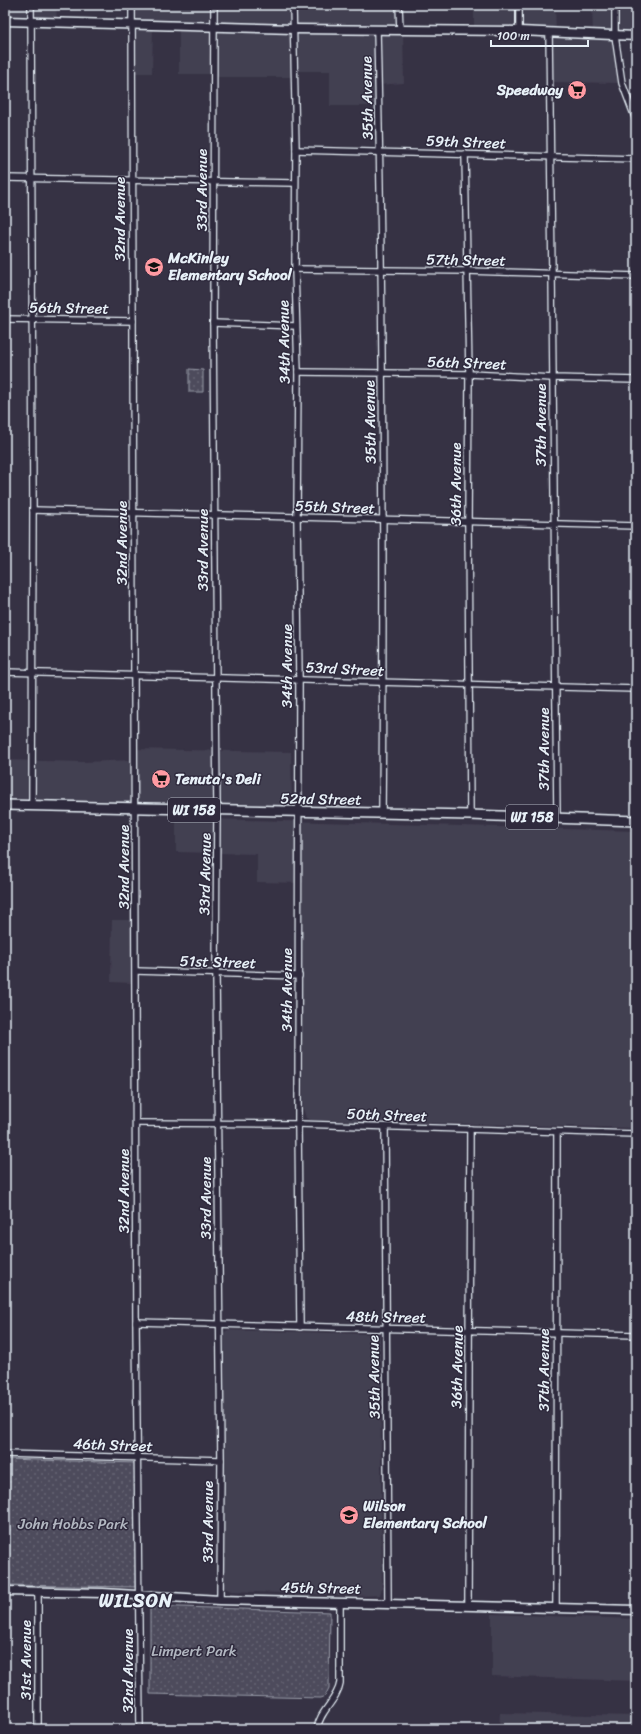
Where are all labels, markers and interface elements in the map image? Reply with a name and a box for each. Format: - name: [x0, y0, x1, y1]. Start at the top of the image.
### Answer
- scale bar: [491, 22, 588, 48]
- text: 100 m: [497, 25, 530, 47]
- street label: 35th Avenue: [353, 56, 381, 140]
- place label: Speedway: [496, 77, 564, 103]
- supermarket icon: Speedway: [566, 79, 588, 101]
- street label: 59th Street: [425, 128, 507, 156]
- street label: 33rd Avenue: [189, 149, 215, 231]
- street label: 32nd Avenue: [107, 177, 133, 261]
- place label: McKinley Elementary School: [167, 245, 293, 288]
- street label: 57th Street: [426, 246, 506, 274]
- school or university icon: McKinley Elementary School: [143, 256, 165, 278]
- street label: 56th Street: [29, 294, 109, 322]
- street label: 34th Avenue: [270, 300, 298, 384]
- street label: 56th Street: [427, 349, 508, 377]
- street label: 35th Avenue: [356, 380, 384, 464]
- street label: 37th Avenue: [528, 384, 554, 467]
- street label: 36th Avenue: [443, 443, 469, 525]
- street label: 55th Street: [294, 493, 376, 521]
- street label: 32nd Avenue: [109, 501, 135, 585]
- street label: 33rd Avenue: [190, 509, 216, 591]
- street label: 34th Avenue: [274, 624, 300, 708]
- street label: 53rd Street: [305, 654, 386, 684]
- street label: 37th Avenue: [531, 708, 557, 791]
- place label: Tenuta's Deli: [175, 766, 262, 792]
- supermarket icon: Tenuta's Deli: [150, 768, 172, 790]
- street label: 52nd Street: [280, 785, 362, 813]
- road number: WI 158: [168, 798, 220, 822]
- road number: WI 158: [506, 805, 558, 829]
- street label: 32nd Avenue: [111, 825, 137, 909]
- street label: 33rd Avenue: [191, 833, 219, 915]
- street label: 51st Street: [179, 948, 257, 976]
- street label: 34th Avenue: [274, 948, 300, 1032]
- street label: 50th Street: [346, 1101, 428, 1129]
- street label: 32nd Avenue: [111, 1149, 137, 1233]
- street label: 33rd Avenue: [193, 1157, 219, 1239]
- street label: 48th Street: [346, 1303, 427, 1331]
- street label: 36th Avenue: [443, 1325, 471, 1409]
- street label: 37th Avenue: [531, 1329, 557, 1412]
- street label: 35th Avenue: [360, 1335, 388, 1419]
- street label: 46th Street: [73, 1431, 154, 1459]
- street label: 33rd Avenue: [195, 1481, 221, 1563]
- place label: Wilson Elementary School: [363, 1493, 488, 1536]
- school or university icon: Wilson Elementary School: [338, 1504, 360, 1526]
- park label: John Hobbs Park: [17, 1511, 129, 1537]
- street label: 45th Street: [281, 1574, 362, 1602]
- district label: WILSON: [99, 1584, 173, 1617]
- street label: 31st Avenue: [13, 1620, 39, 1700]
- street label: 32nd Avenue: [115, 1629, 141, 1713]
- park label: Limpert Park: [151, 1638, 237, 1664]

